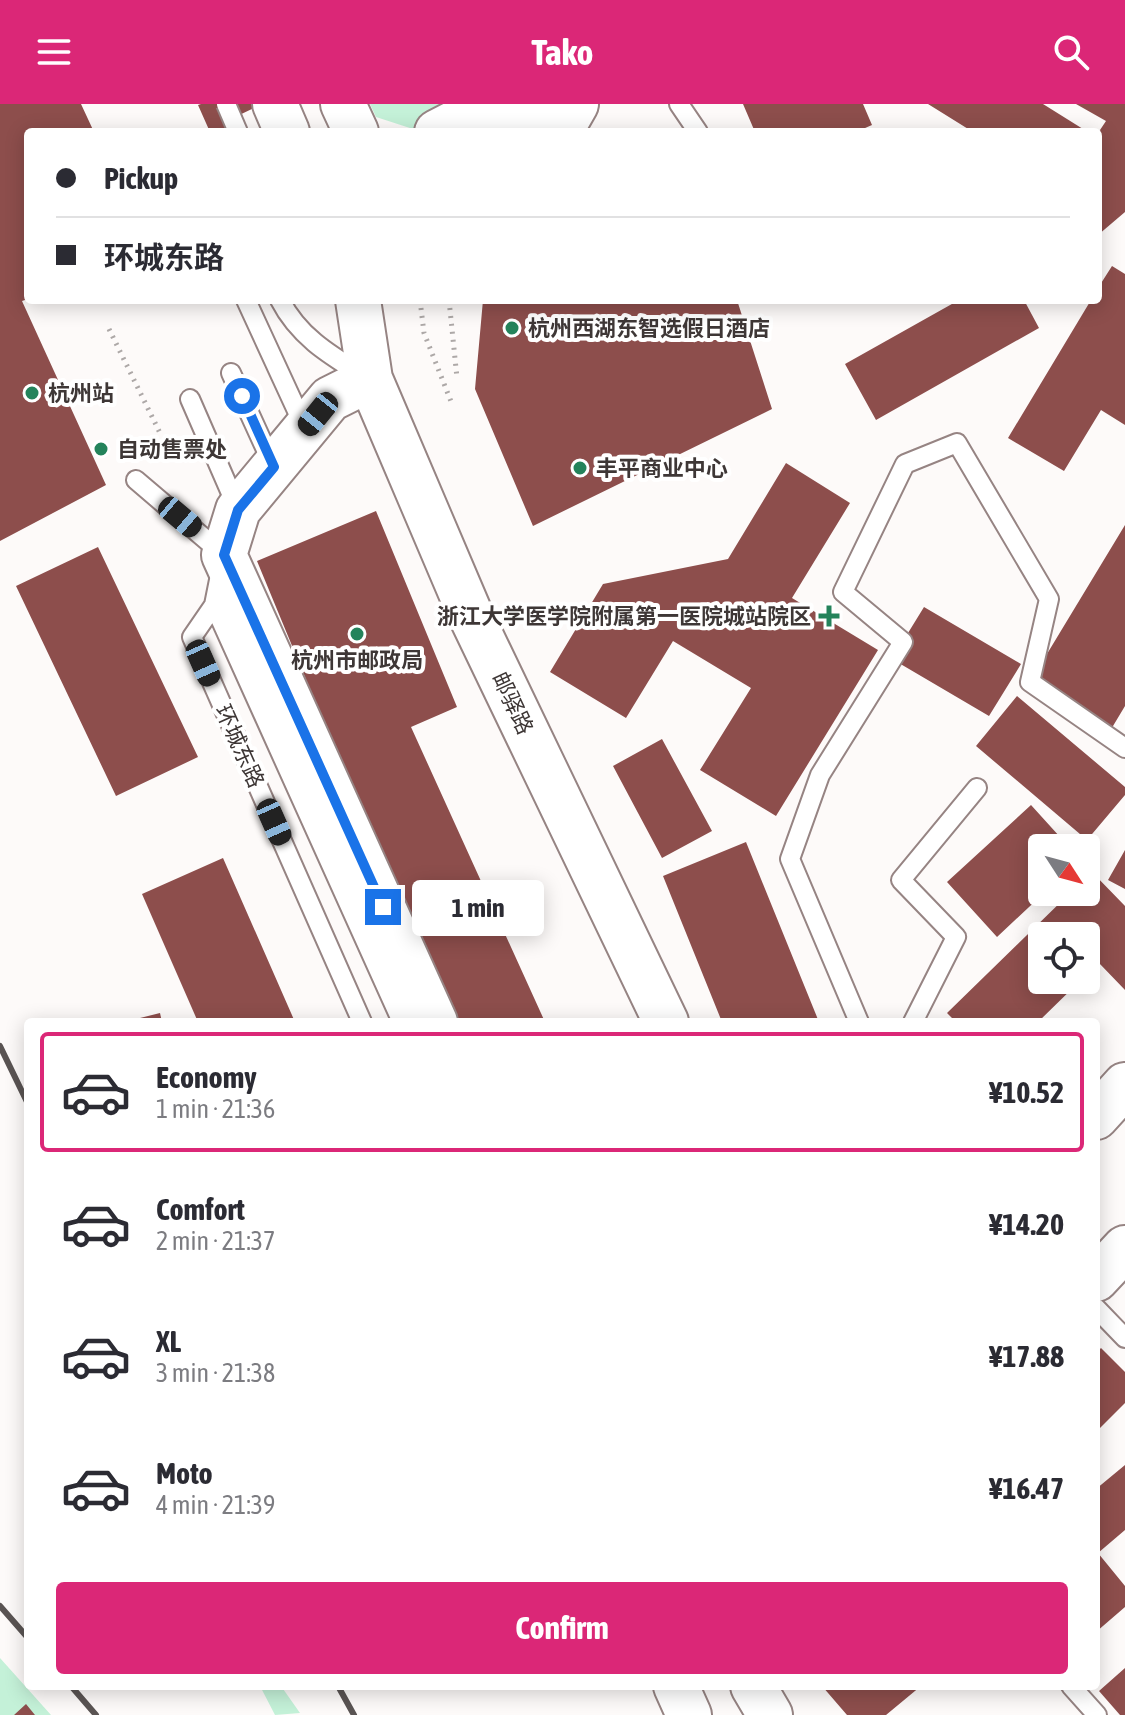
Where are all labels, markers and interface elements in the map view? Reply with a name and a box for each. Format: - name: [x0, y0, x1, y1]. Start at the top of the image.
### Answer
- icon: menu: [32, 30, 76, 74]
- icon: search: [1049, 30, 1093, 74]
- text: Tako: [531, 31, 594, 73]
- text: Pickup: [104, 161, 178, 195]
- text: 环城东路: [104, 240, 224, 274]
- place label: 杭州西湖东智选假日酒店: [528, 315, 770, 341]
- marker: 杭州西湖东智选假日酒店: [503, 319, 521, 337]
- route start: [224, 378, 260, 414]
- place label: 杭州站: [48, 380, 114, 406]
- marker: 杭州站: [23, 384, 41, 402]
- car: [294, 388, 342, 440]
- place label: 自动售票处: [117, 436, 227, 462]
- marker: 自动售票处: [92, 440, 110, 458]
- place label: 丰平商业中心: [596, 455, 728, 481]
- marker: 丰平商业中心: [571, 459, 589, 477]
- car: [154, 492, 206, 542]
- place label: 浙江大学医学院附属第一医院城站院区: [437, 603, 811, 629]
- marker: 浙江大学医学院附属第一医院城站院区: [818, 605, 840, 627]
- marker: 杭州市邮政局: [348, 625, 366, 643]
- car: [182, 636, 224, 690]
- place label: 杭州市邮政局: [291, 647, 423, 673]
- street label: 邮驿路: [487, 668, 539, 738]
- street label: 环城东路: [210, 701, 270, 791]
- car: [253, 795, 295, 849]
- north arrow: [1028, 834, 1100, 906]
- map controls: [1028, 834, 1100, 994]
- callout: 1 min: [411, 879, 543, 935]
- route end: [365, 889, 401, 925]
- text: 1 min: [451, 893, 505, 923]
- button: locate: [1028, 922, 1100, 994]
- icon: car: [60, 1056, 132, 1128]
- text: Economy: [156, 1060, 257, 1094]
- text: ¥10.52: [989, 1075, 1064, 1109]
- text: 1 min · 21:36: [156, 1094, 275, 1124]
- icon: car: [60, 1188, 132, 1260]
- text: Comfort: [156, 1192, 245, 1226]
- text: ¥14.20: [989, 1207, 1064, 1241]
- text: 2 min · 21:37: [156, 1226, 275, 1256]
- icon: car: [60, 1320, 132, 1392]
- text: XL: [156, 1324, 181, 1358]
- text: ¥17.88: [989, 1339, 1064, 1373]
- text: 3 min · 21:38: [156, 1358, 275, 1388]
- icon: car: [60, 1452, 132, 1524]
- text: Moto: [156, 1456, 213, 1490]
- text: ¥16.47: [989, 1471, 1064, 1505]
- text: 4 min · 21:39: [156, 1490, 275, 1520]
- button: Confirm: [56, 1582, 1068, 1674]

